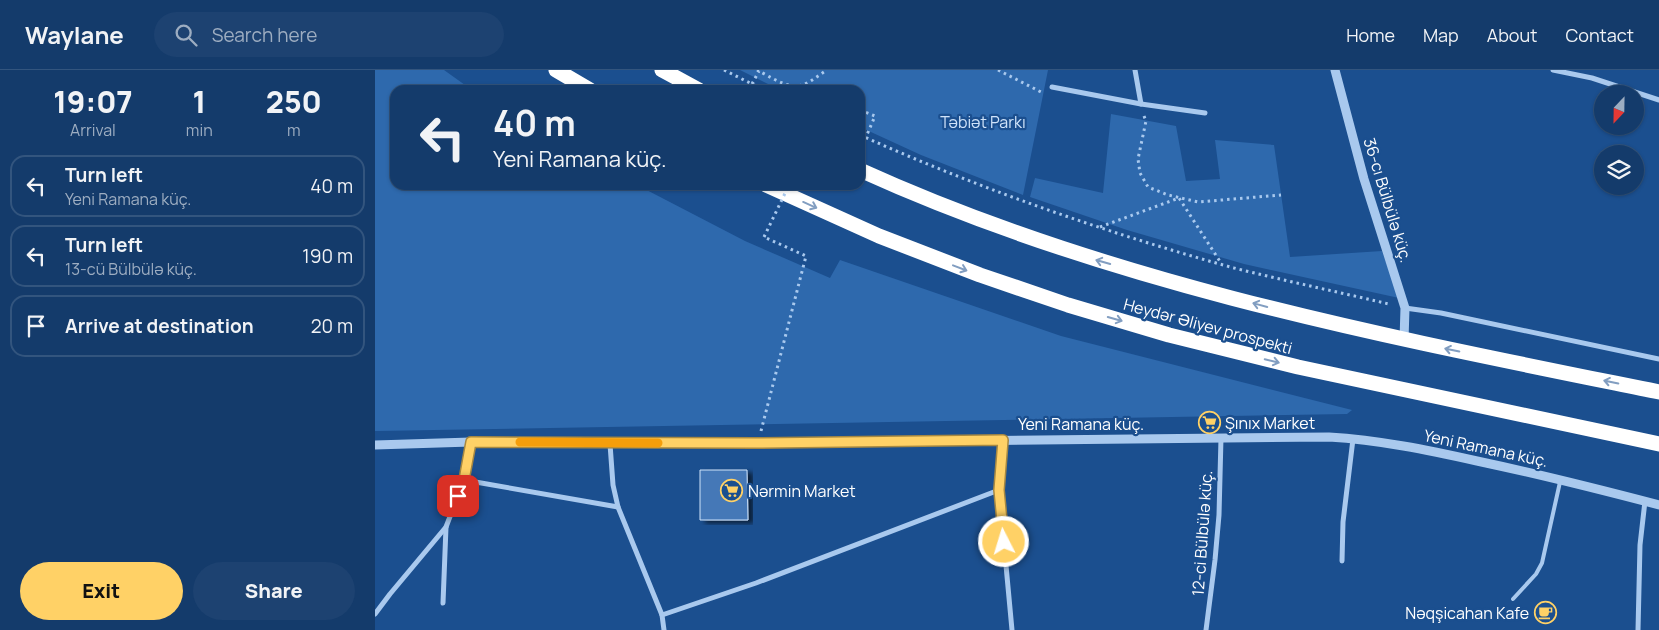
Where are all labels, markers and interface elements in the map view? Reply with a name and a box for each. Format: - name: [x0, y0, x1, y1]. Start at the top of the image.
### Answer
- search box: [154, 12, 504, 57]
- text: Waylane: [25, 18, 124, 51]
- icon: search: [172, 21, 200, 49]
- text: Search here: [212, 22, 317, 48]
- text: Home: [1346, 23, 1395, 47]
- text: Map: [1423, 23, 1459, 47]
- text: About: [1487, 23, 1537, 47]
- text: Contact: [1565, 23, 1634, 47]
- text: 19:07: [53, 81, 133, 122]
- text: 1: [192, 81, 206, 122]
- text: 250: [266, 81, 322, 122]
- north arrow: [1594, 85, 1644, 135]
- map controls: [1594, 85, 1644, 195]
- text: 40 m: [493, 99, 576, 147]
- icon: left: [410, 105, 475, 170]
- park label: Təbiət Parkı: [940, 111, 1026, 133]
- text: Arrival: [70, 119, 116, 141]
- text: min: [186, 119, 213, 141]
- text: m: [287, 119, 301, 141]
- street label: 36-cı Bülbülə küç.: [1359, 135, 1417, 265]
- text: Yeni Ramana küç.: [493, 144, 667, 174]
- button: layers: [1594, 145, 1644, 195]
- text: Turn left: [65, 162, 143, 188]
- icon: left: [22, 172, 50, 200]
- text: 40 m: [310, 173, 353, 199]
- text: Yeni Ramana küç.: [65, 188, 191, 210]
- one-way arrow: [803, 201, 818, 211]
- text: Turn left: [65, 232, 143, 258]
- icon: left: [22, 242, 50, 270]
- text: 190 m: [302, 243, 353, 269]
- one-way arrow: [1095, 257, 1111, 266]
- text: 13-cü Bülbülə küç.: [65, 258, 197, 280]
- one-way arrow: [952, 264, 968, 273]
- street label: Heydər Əliyev prospekti: [1121, 293, 1295, 359]
- one-way arrow: [1252, 300, 1268, 309]
- icon: arrive: [22, 312, 50, 340]
- text: Arrive at destination: [65, 313, 254, 339]
- text: 20 m: [311, 313, 353, 339]
- one-way arrow: [1106, 314, 1122, 324]
- one-way arrow: [1444, 345, 1460, 354]
- one-way arrow: [1263, 357, 1279, 366]
- one-way arrow: [1604, 377, 1620, 387]
- supermarket icon: Şınıx Market: [1197, 411, 1221, 435]
- place label: Şınıx Market: [1225, 412, 1315, 434]
- street label: Yeni Ramana küç.: [1018, 413, 1144, 435]
- street label: Yeni Ramana küç.: [1422, 424, 1550, 472]
- street label: 12-ci Bülbülə küç.: [1187, 469, 1217, 597]
- pin: [437, 475, 479, 517]
- supermarket icon: Nərmin Market: [720, 479, 744, 503]
- place label: Nərmin Market: [748, 480, 856, 502]
- icon: arrive: [444, 482, 472, 510]
- position arrow: [977, 515, 1029, 567]
- button: Exit: [20, 562, 183, 620]
- button: Share: [193, 562, 355, 620]
- cafe icon: Nəqşicahan Kafe: [1533, 601, 1557, 625]
- place label: Nəqşicahan Kafe: [1405, 602, 1529, 624]

